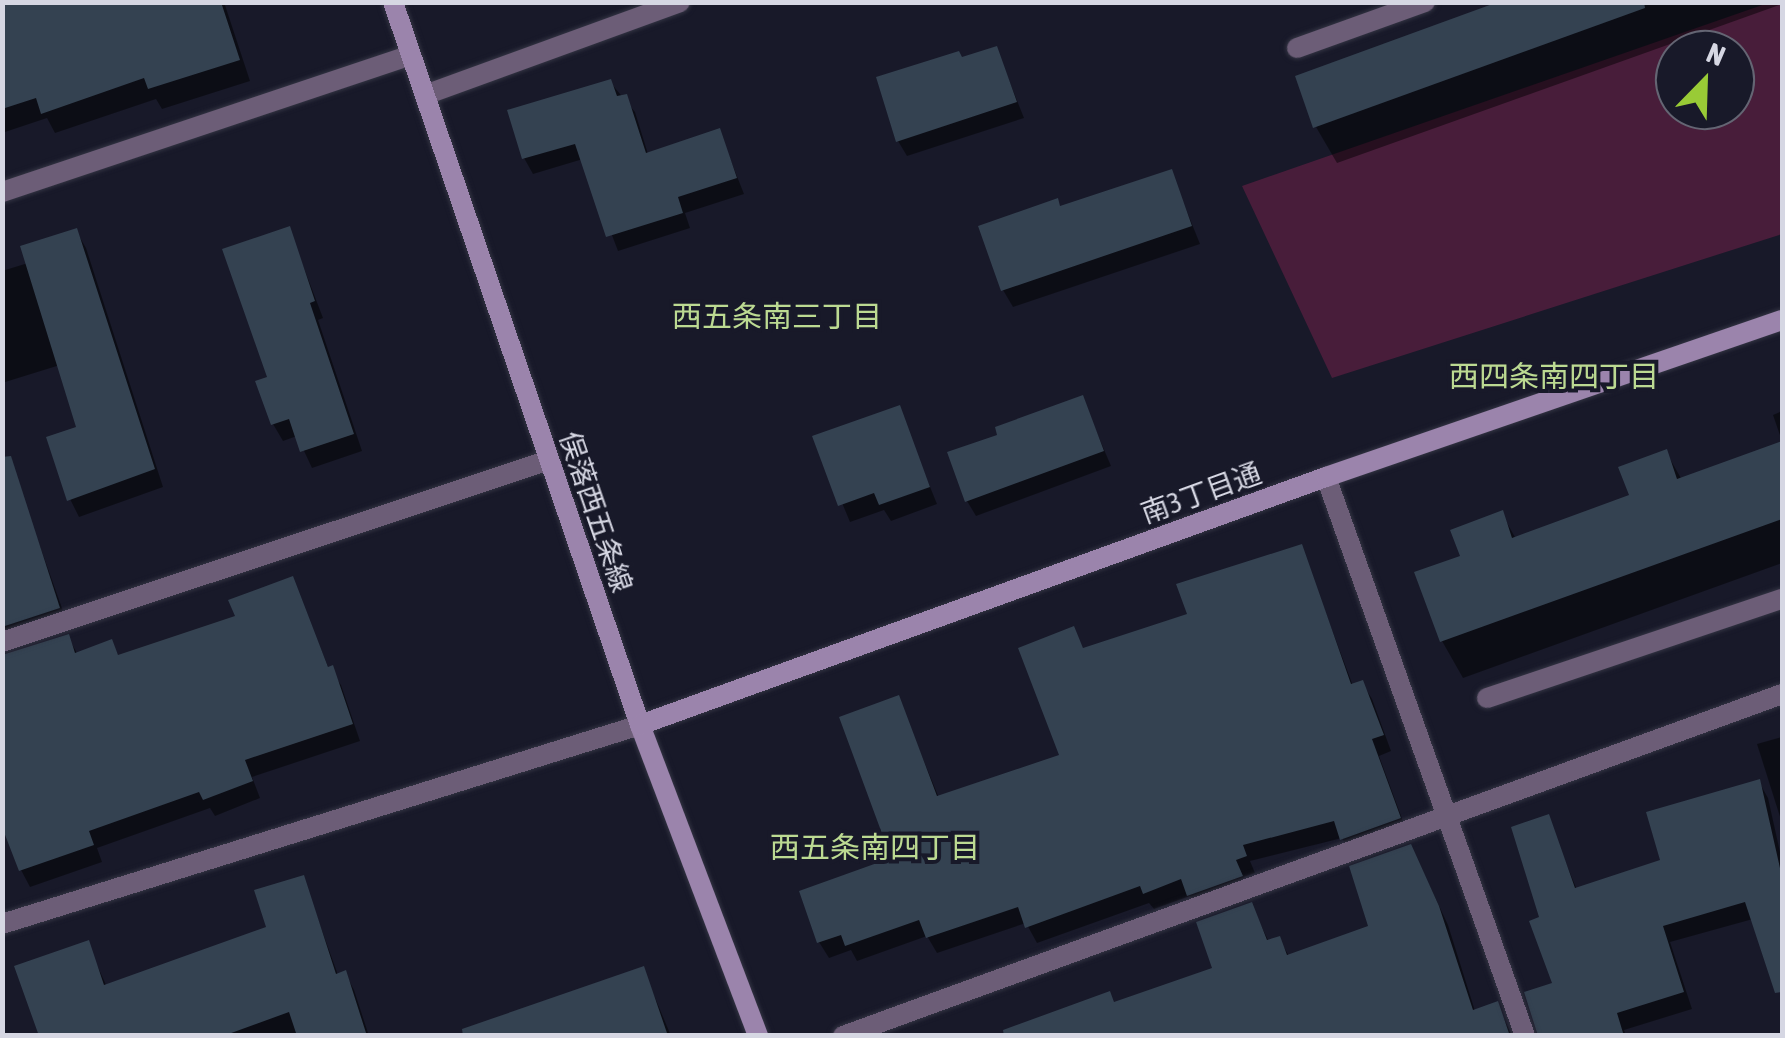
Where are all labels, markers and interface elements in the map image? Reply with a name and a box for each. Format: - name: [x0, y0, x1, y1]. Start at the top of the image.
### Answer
- north arrow: [1655, 30, 1755, 130]
- text: N: [1702, 36, 1730, 72]
- district label: 西五条南三丁目: [672, 298, 882, 334]
- district label: 西四条南四丁目: [1449, 358, 1659, 394]
- street label: 俣落西五条線: [553, 427, 639, 597]
- street label: 南3丁目通: [1136, 456, 1266, 530]
- district label: 西五条南四丁目: [770, 829, 980, 865]

